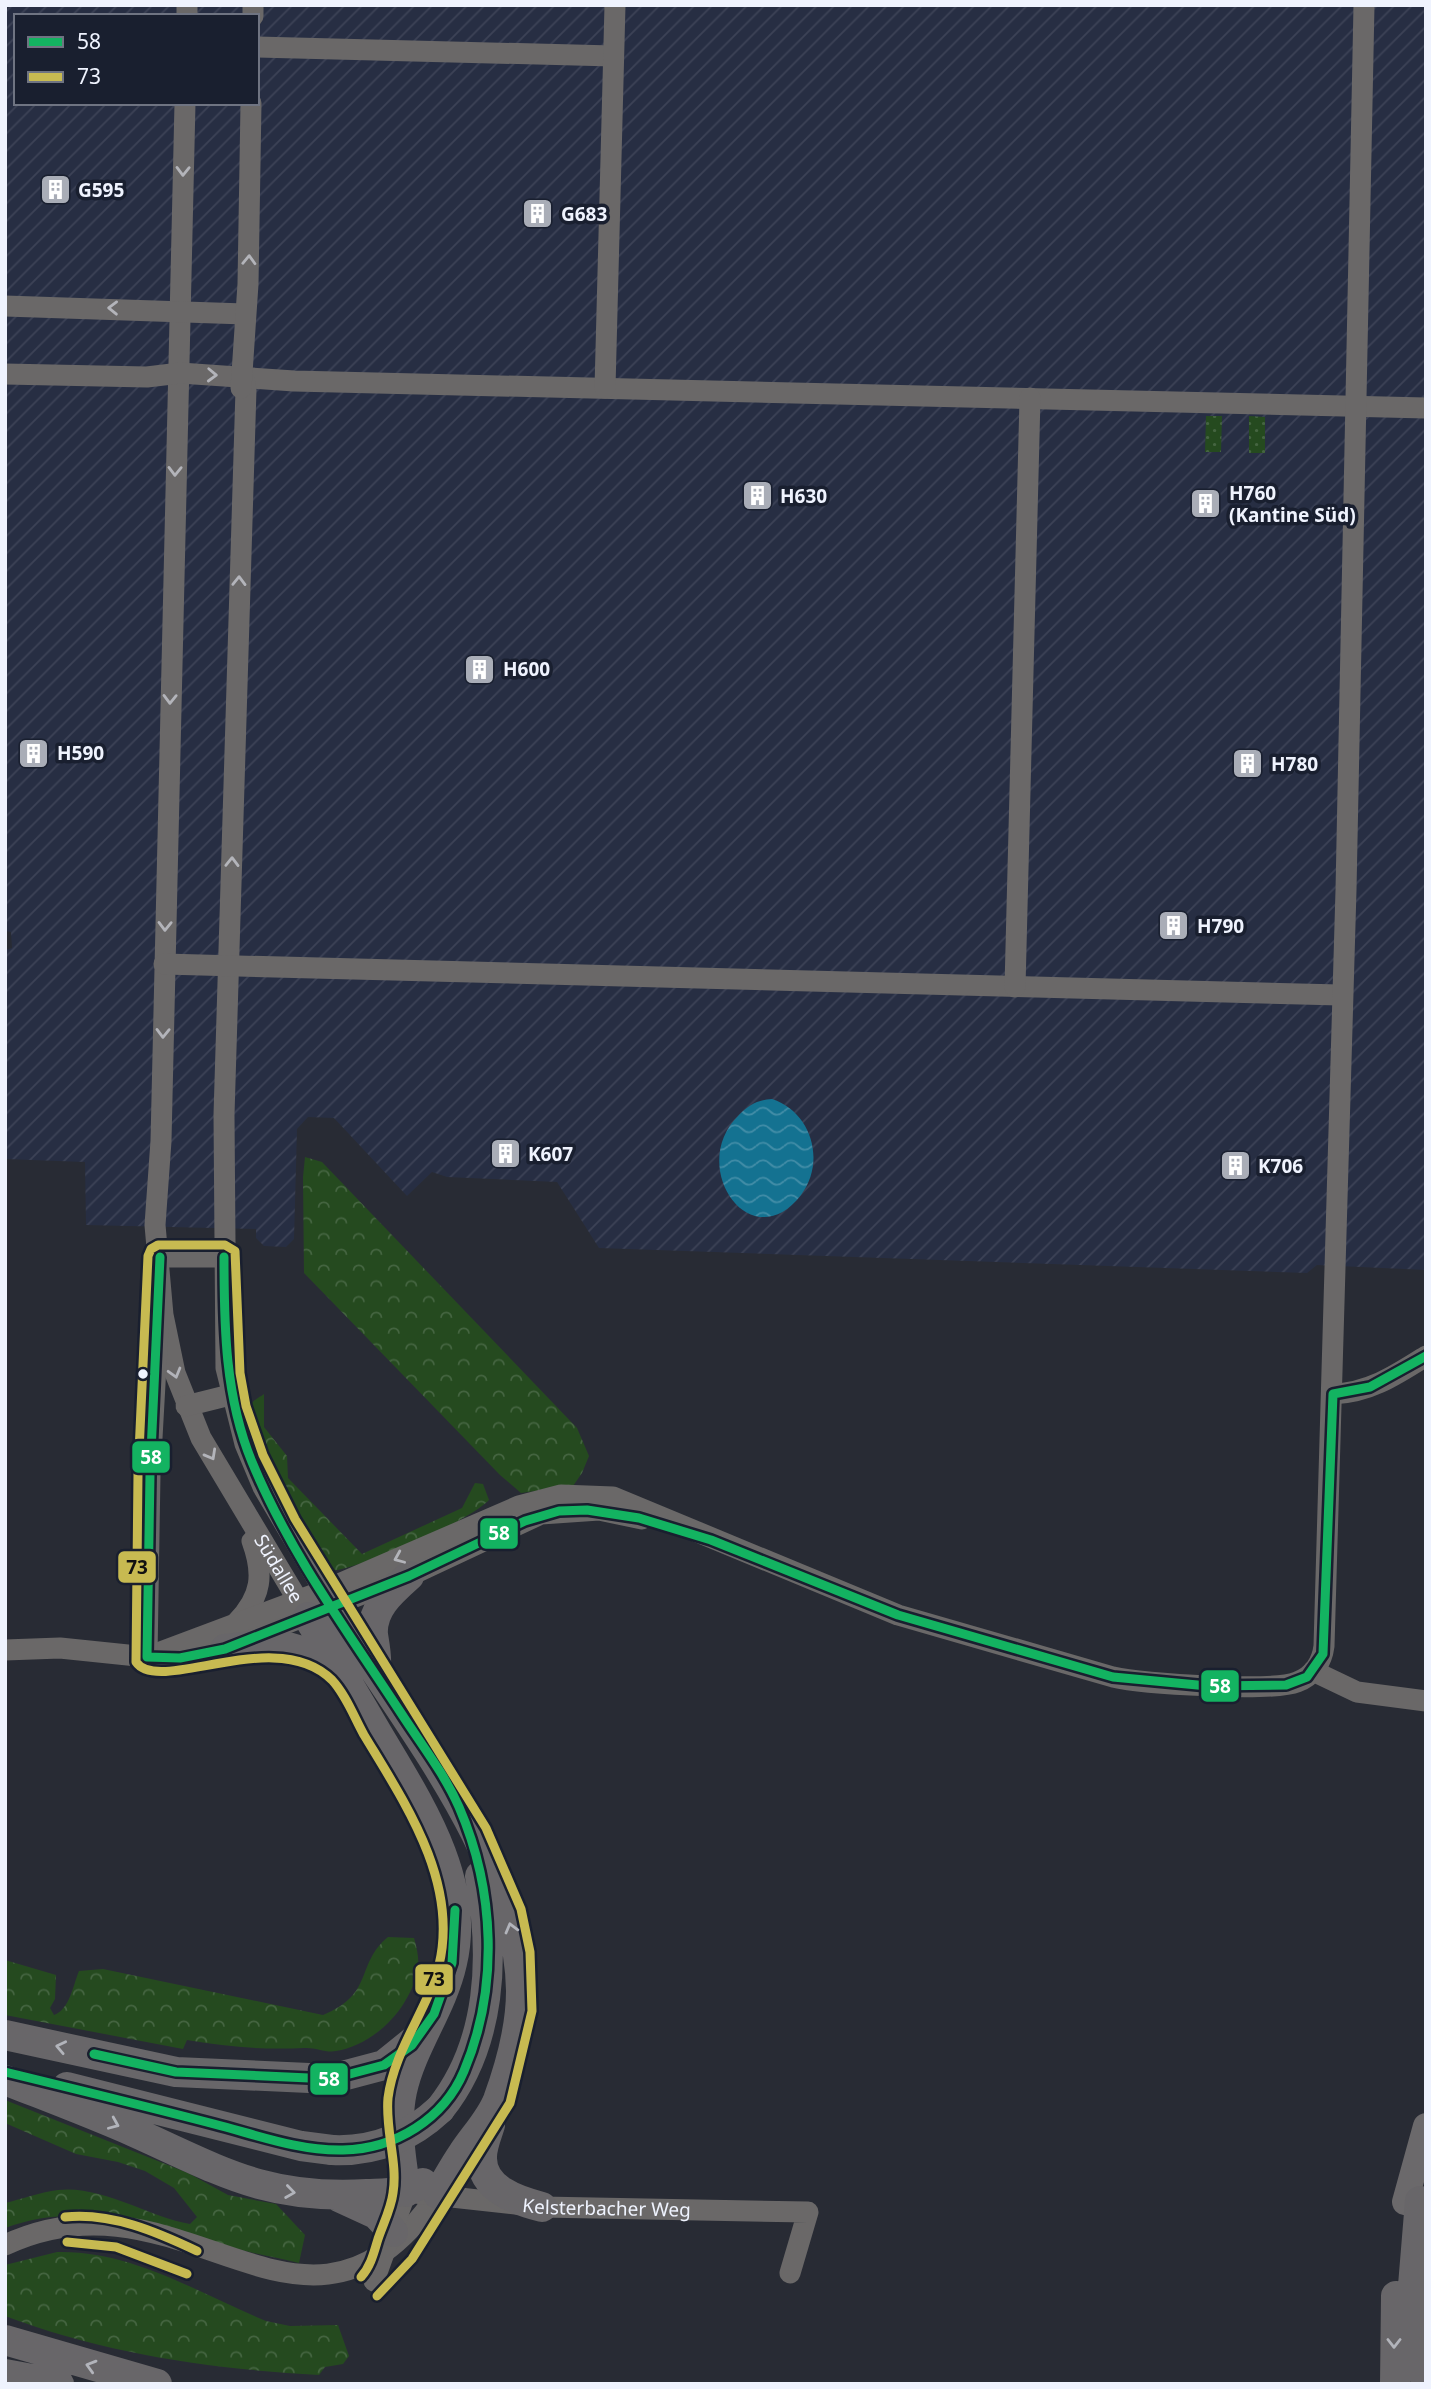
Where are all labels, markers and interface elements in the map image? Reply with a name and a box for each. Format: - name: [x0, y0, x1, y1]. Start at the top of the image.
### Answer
- legend: [14, 14, 259, 105]
- text: 58: [77, 27, 101, 55]
- text: 73: [77, 62, 101, 90]
- one-way arrow: [175, 167, 191, 177]
- building icon: G595: [38, 173, 72, 207]
- place label: G595: [78, 177, 124, 203]
- building icon: G683: [521, 197, 555, 231]
- place label: G683: [561, 201, 607, 227]
- one-way arrow: [241, 255, 256, 266]
- one-way arrow: [107, 301, 118, 316]
- one-way arrow: [207, 367, 218, 382]
- one-way arrow: [168, 466, 183, 477]
- building icon: H630: [740, 479, 774, 513]
- place label: H760 (Kantine Süd): [1229, 480, 1356, 528]
- place label: H630: [780, 483, 827, 509]
- building icon: H760 (Kantine Süd): [1189, 487, 1223, 521]
- one-way arrow: [232, 576, 247, 587]
- building icon: H600: [463, 652, 497, 686]
- place label: H600: [503, 656, 550, 682]
- one-way arrow: [162, 694, 177, 705]
- building icon: H590: [17, 736, 51, 770]
- place label: H590: [57, 740, 104, 766]
- building icon: H780: [1231, 747, 1265, 781]
- place label: H780: [1271, 751, 1318, 777]
- one-way arrow: [225, 857, 240, 868]
- building icon: H790: [1157, 909, 1191, 943]
- place label: H790: [1197, 913, 1244, 939]
- one-way arrow: [157, 922, 173, 932]
- one-way arrow: [155, 1028, 171, 1038]
- building icon: K607: [488, 1137, 522, 1171]
- place label: K607: [528, 1141, 573, 1167]
- building icon: K706: [1218, 1149, 1252, 1183]
- place label: K706: [1258, 1153, 1303, 1179]
- unlabelled marker: [136, 1367, 150, 1381]
- one-way arrow: [167, 1367, 182, 1379]
- line badge: 58: [131, 1440, 171, 1474]
- text: 58: [140, 1444, 162, 1470]
- one-way arrow: [202, 1448, 216, 1461]
- line badge: 58: [479, 1517, 519, 1550]
- text: 58: [488, 1520, 510, 1546]
- street label: Südallee: [248, 1529, 310, 1608]
- line badge: 73: [117, 1550, 157, 1584]
- one-way arrow: [394, 1550, 406, 1564]
- text: 73: [126, 1554, 148, 1580]
- line badge: 58: [1200, 1669, 1240, 1703]
- text: 58: [1209, 1673, 1231, 1699]
- one-way arrow: [505, 1923, 519, 1935]
- line badge: 73: [414, 1963, 454, 1996]
- text: 73: [423, 1966, 445, 1992]
- one-way arrow: [56, 2041, 68, 2056]
- line badge: 58: [309, 2062, 349, 2096]
- text: 58: [318, 2066, 340, 2092]
- one-way arrow: [107, 2116, 119, 2130]
- one-way arrow: [284, 2184, 295, 2199]
- street label: Kelsterbacher Weg: [521, 2192, 691, 2223]
- one-way arrow: [1386, 2338, 1401, 2349]
- one-way arrow: [85, 2359, 97, 2374]

